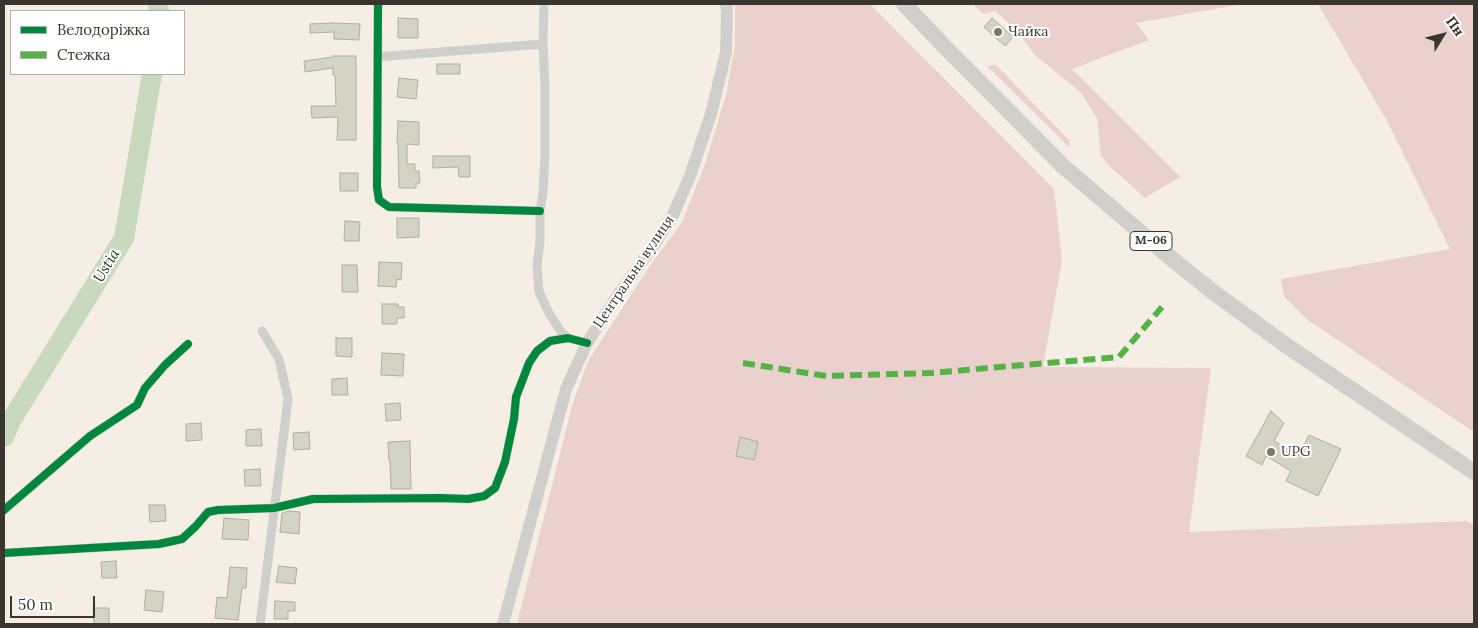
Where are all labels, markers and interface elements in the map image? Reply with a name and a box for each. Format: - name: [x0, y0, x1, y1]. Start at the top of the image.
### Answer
- legend: [10, 10, 185, 75]
- north arrow: [1418, 10, 1468, 60]
- text: Пн: [1442, 13, 1468, 40]
- text: Велодоріжка: [57, 20, 150, 39]
- place label: Чайка: [1008, 24, 1048, 40]
- marker: Чайка: [992, 26, 1004, 38]
- text: Стежка: [57, 45, 110, 64]
- street label: Центральна вулиця: [590, 212, 678, 332]
- road number: М-06: [1130, 232, 1172, 250]
- water label: Ustia: [90, 246, 124, 286]
- place label: UPG: [1281, 444, 1311, 460]
- marker: UPG: [1265, 446, 1277, 458]
- scale bar: [12, 586, 98, 618]
- text: 50 m: [18, 595, 53, 614]

